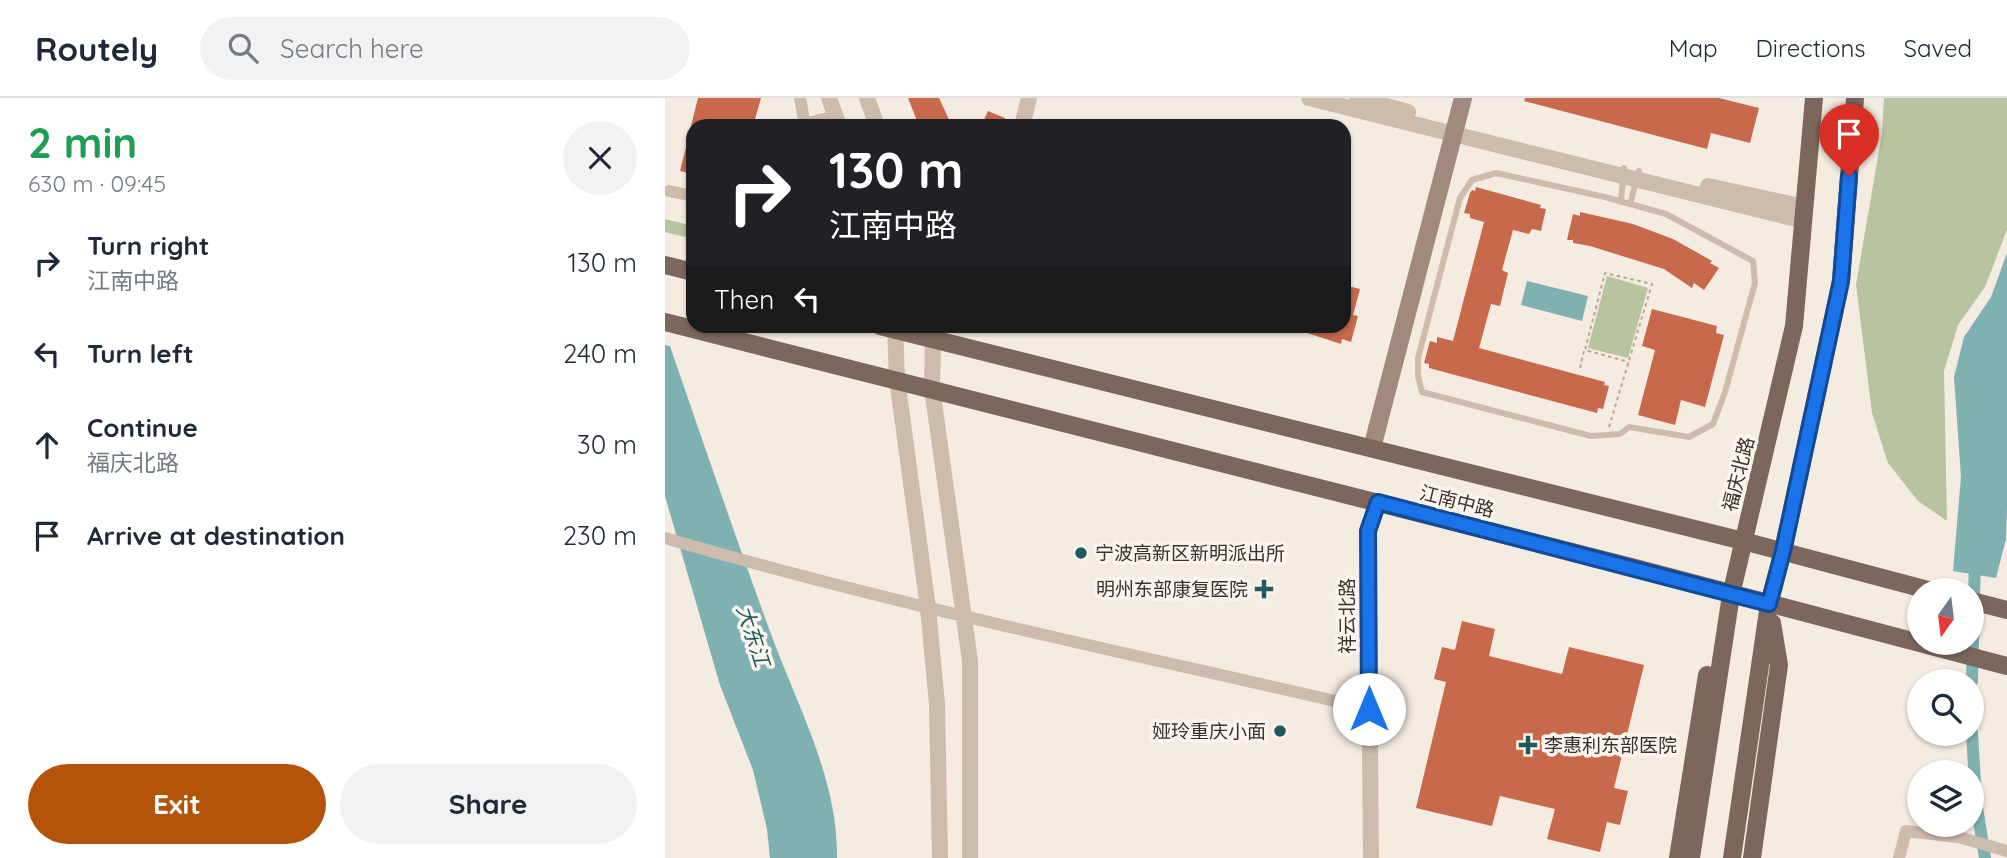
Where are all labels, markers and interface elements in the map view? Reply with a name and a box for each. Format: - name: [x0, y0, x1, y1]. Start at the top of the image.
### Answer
- search box: [200, 17, 690, 80]
- text: Routely: [35, 28, 158, 69]
- icon: search: [224, 29, 262, 67]
- text: Search here: [280, 32, 424, 65]
- text: Map: [1669, 33, 1718, 63]
- text: Directions: [1756, 33, 1866, 63]
- text: Saved: [1904, 33, 1972, 63]
- pin: [1819, 104, 1879, 176]
- icon: arrive: [1830, 115, 1868, 153]
- text: 2 min: [28, 116, 137, 169]
- button: close: [563, 121, 637, 195]
- text: 130 m: [829, 139, 963, 200]
- icon: right: [714, 147, 805, 238]
- text: 630 m · 09:45: [28, 169, 166, 198]
- text: 江南中路: [829, 205, 957, 245]
- text: Turn right: [87, 229, 209, 262]
- icon: right: [28, 244, 66, 282]
- text: 130 m: [567, 246, 637, 279]
- text: 江南中路: [87, 266, 179, 295]
- icon: left: [788, 280, 826, 318]
- text: Then: [714, 283, 774, 316]
- icon: left: [28, 335, 66, 373]
- text: Turn left: [87, 337, 194, 370]
- text: 240 m: [563, 337, 637, 370]
- text: Continue: [87, 411, 198, 444]
- icon: ahead: [28, 426, 66, 464]
- text: 30 m: [577, 428, 637, 461]
- street label: 福庆北路: [1717, 434, 1759, 514]
- text: 福庆北路: [87, 448, 179, 477]
- street label: 江南中路: [1417, 480, 1497, 522]
- icon: arrive: [28, 517, 66, 555]
- text: Arrive at destination: [87, 519, 345, 552]
- text: 230 m: [563, 519, 637, 552]
- place label: 宁波高新区新明派出所: [1095, 541, 1285, 565]
- marker: 宁波高新区新明派出所: [1073, 545, 1089, 561]
- place label: 明州东部康复医院: [1096, 577, 1248, 601]
- street label: 祥云北路: [1335, 578, 1359, 654]
- north arrow: [1907, 578, 1985, 654]
- map controls: [1907, 578, 1984, 837]
- marker: 明州东部康复医院: [1254, 579, 1274, 599]
- water label: 大东江: [732, 602, 777, 672]
- button: search: [1907, 669, 1984, 746]
- position arrow: [1332, 672, 1406, 746]
- place label: 娅玲重庆小面: [1152, 719, 1266, 743]
- marker: 娅玲重庆小面: [1272, 723, 1288, 739]
- place label: 李惠利东部医院: [1544, 733, 1677, 757]
- marker: 李惠利东部医院: [1518, 735, 1538, 755]
- button: layers: [1907, 760, 1984, 837]
- button: Exit: [28, 764, 326, 844]
- button: Share: [340, 764, 637, 844]

